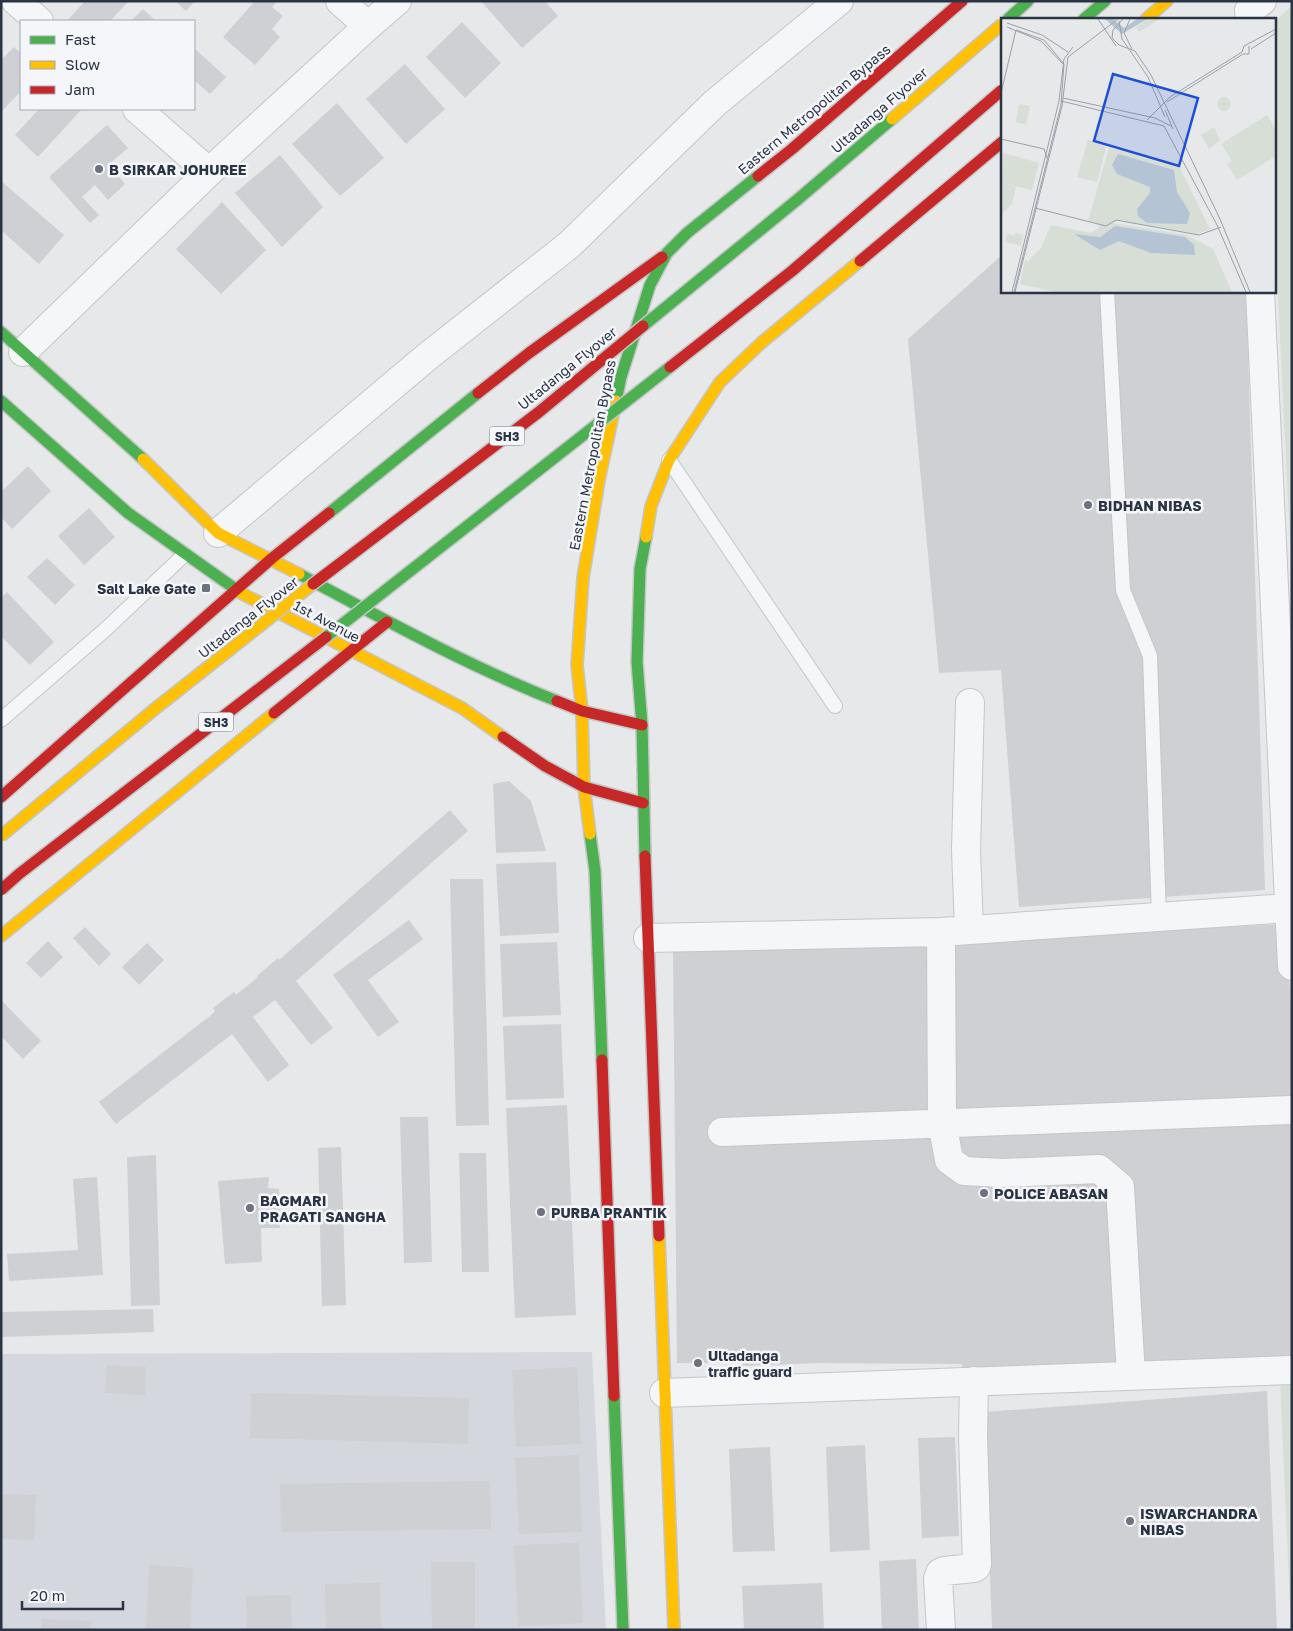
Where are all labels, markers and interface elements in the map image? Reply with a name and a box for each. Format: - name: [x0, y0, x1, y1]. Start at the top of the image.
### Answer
- inset map: [1001, 18, 1276, 292]
- legend: [20, 20, 195, 110]
- text: Fast: [65, 30, 96, 48]
- street label: Eastern Metropolitan Bypass: [734, 40, 894, 178]
- text: Slow: [65, 55, 100, 73]
- street label: Ultadanga Flyover: [827, 63, 931, 157]
- text: Jam: [65, 80, 95, 98]
- place label: B SIRKAR JOHUREE: [109, 161, 247, 178]
- marker: B SIRKAR JOHUREE: [93, 163, 105, 175]
- street label: Ultadanga Flyover: [514, 323, 620, 413]
- street label: Eastern Metropolitan Bypass: [565, 358, 619, 552]
- road number: SH3: [490, 426, 524, 446]
- place label: BIDHAN NIBAS: [1098, 497, 1202, 514]
- marker: BIDHAN NIBAS: [1082, 499, 1094, 511]
- street label: Ultadanga Flyover: [195, 572, 302, 661]
- place label: Salt Lake Gate: [97, 580, 196, 597]
- marker: Salt Lake Gate: [200, 582, 212, 594]
- street label: 1st Avenue: [291, 596, 363, 646]
- road number: SH3: [198, 712, 234, 732]
- place label: POLICE ABASAN: [994, 1185, 1108, 1202]
- marker: POLICE ABASAN: [978, 1187, 990, 1199]
- place label: BAGMARI PRAGATI SANGHA: [260, 1192, 386, 1225]
- marker: BAGMARI PRAGATI SANGHA: [244, 1202, 256, 1214]
- place label: PURBA PRANTIK: [551, 1204, 667, 1221]
- marker: PURBA PRANTIK: [535, 1206, 547, 1218]
- place label: Ultadanga traffic guard: [708, 1347, 792, 1380]
- marker: Ultadanga traffic guard: [692, 1357, 704, 1369]
- place label: ISWARCHANDRA NIBAS: [1140, 1505, 1258, 1538]
- marker: ISWARCHANDRA NIBAS: [1124, 1515, 1136, 1527]
- scale bar: [22, 1578, 124, 1610]
- text: 20 m: [30, 1586, 65, 1604]

